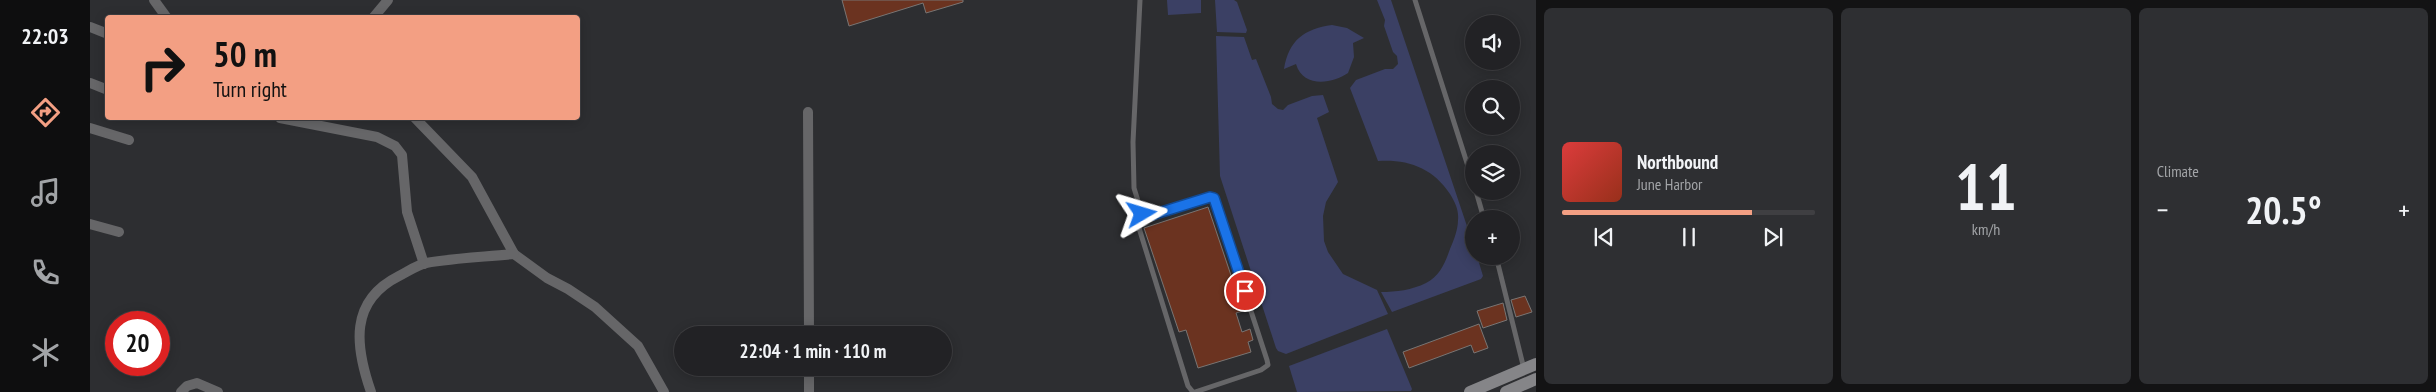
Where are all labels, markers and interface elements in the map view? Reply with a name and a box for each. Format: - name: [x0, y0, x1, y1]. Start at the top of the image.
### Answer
- map controls: [1465, 15, 1520, 265]
- button: sound: [1465, 15, 1520, 70]
- text: 22:03: [21, 22, 69, 50]
- text: 50 m: [213, 31, 277, 77]
- icon: right: [130, 35, 195, 100]
- text: Turn right: [213, 75, 287, 103]
- button: search: [1465, 80, 1520, 135]
- icon: directions: [28, 95, 63, 130]
- text: 11: [1955, 144, 2017, 228]
- button: layers: [1465, 145, 1520, 200]
- text: Northbound: [1637, 150, 1718, 174]
- text: Climate: [2157, 161, 2199, 181]
- text: June Harbor: [1637, 174, 1702, 194]
- icon: music: [28, 175, 63, 210]
- text: 20.5°: [2245, 185, 2322, 234]
- position arrow: [1115, 187, 1167, 239]
- text: −: [2157, 191, 2168, 228]
- text: +: [2398, 191, 2410, 228]
- button: +: [1465, 210, 1520, 265]
- text: km/h: [1972, 219, 2000, 239]
- icon: previous: [1590, 223, 1618, 251]
- icon: pause: [1675, 223, 1703, 251]
- icon: next: [1759, 223, 1787, 251]
- icon: phone: [28, 255, 63, 290]
- pin: [1224, 270, 1266, 312]
- icon: arrive: [1231, 277, 1259, 305]
- speed limit sign: 20: [105, 311, 170, 376]
- icon: climate: [28, 335, 63, 370]
- text: 22:04 · 1 min · 110 m: [740, 339, 886, 363]

